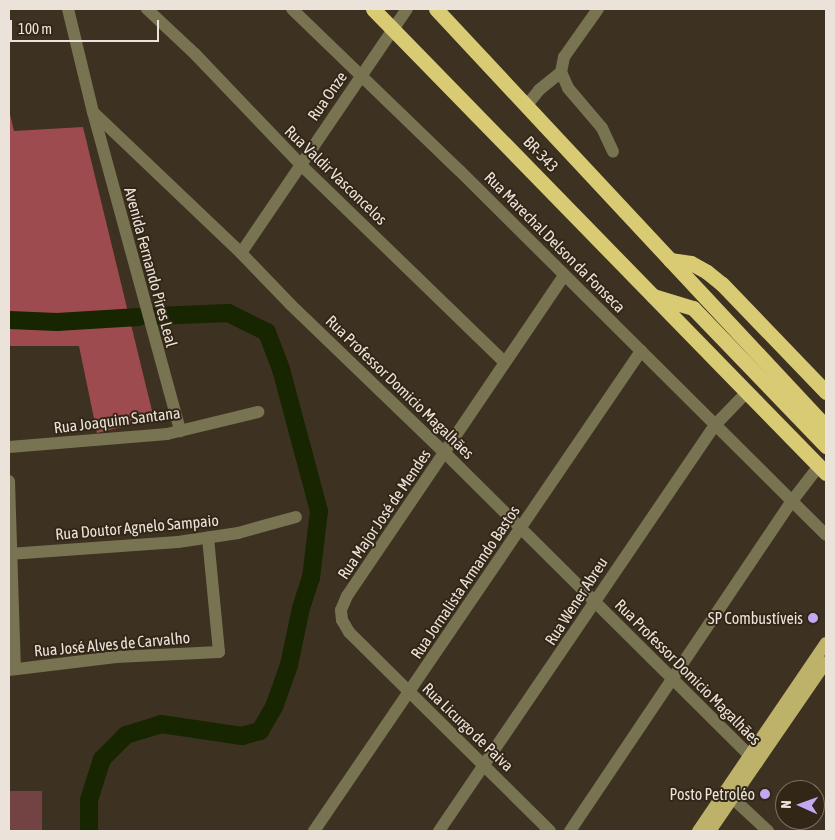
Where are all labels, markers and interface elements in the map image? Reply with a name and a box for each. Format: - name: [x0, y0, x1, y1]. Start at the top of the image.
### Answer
- scale bar: [12, 10, 161, 42]
- text: 100 m: [18, 20, 52, 37]
- street label: Rua Onze: [303, 68, 351, 124]
- street label: Rua Valdir Vasconcelos: [281, 121, 391, 229]
- street label: BR-343: [519, 132, 563, 176]
- street label: Rua Marechal Delson da Fonseca: [481, 168, 629, 316]
- street label: Avenida Fernando Pires Leal: [120, 185, 182, 349]
- street label: Rua Professor Domicio Magalhães: [322, 311, 478, 463]
- street label: Rua Joaquim Santana: [53, 403, 181, 437]
- street label: Rua Major José de Mendes: [333, 445, 435, 583]
- street label: Rua Jornalista Armando Bastos: [407, 502, 523, 662]
- street label: Rua Doutor Agnelo Sampaio: [55, 510, 219, 544]
- street label: Rua Wener Abreu: [540, 553, 612, 649]
- street label: Rua Professor Domicio Magalhães: [611, 595, 765, 749]
- place label: SP Combustíveis: [708, 608, 803, 628]
- marker: SP Combustíveis: [807, 612, 819, 624]
- street label: Rua José Alves de Carvalho: [33, 628, 191, 660]
- street label: Rua Licurgo de Paiva: [419, 679, 517, 775]
- north arrow: [775, 780, 825, 830]
- place label: Posto Petroléo: [669, 784, 755, 804]
- marker: Posto Petroléo: [759, 788, 771, 800]
- text: N: [778, 800, 794, 809]

